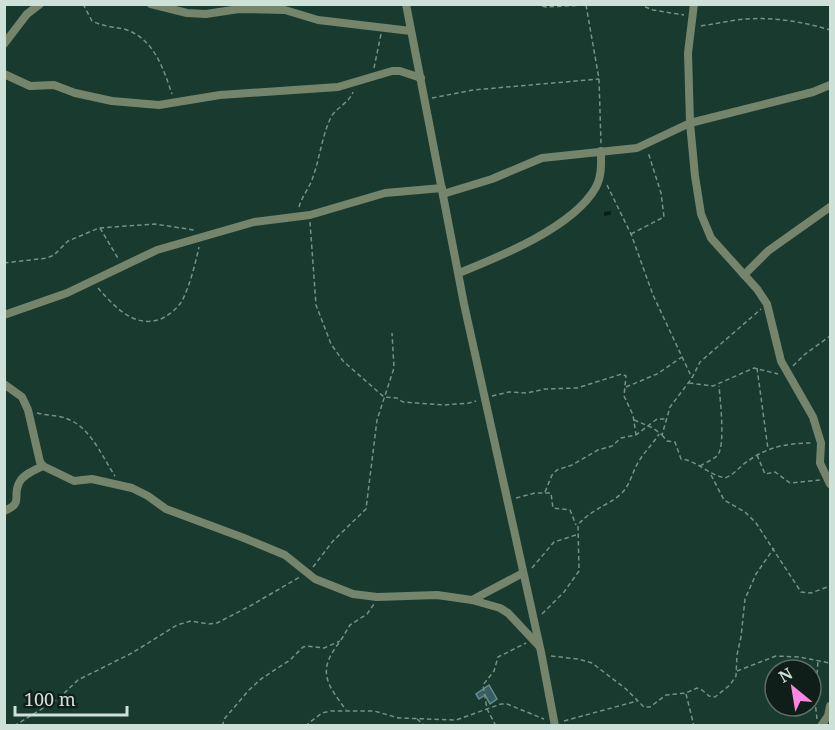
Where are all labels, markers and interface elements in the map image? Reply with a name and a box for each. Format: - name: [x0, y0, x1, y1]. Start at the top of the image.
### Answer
- north arrow: [763, 658, 823, 718]
- text: N: [775, 662, 797, 688]
- scale bar: [15, 679, 128, 717]
- text: 100 m: [24, 687, 76, 711]

